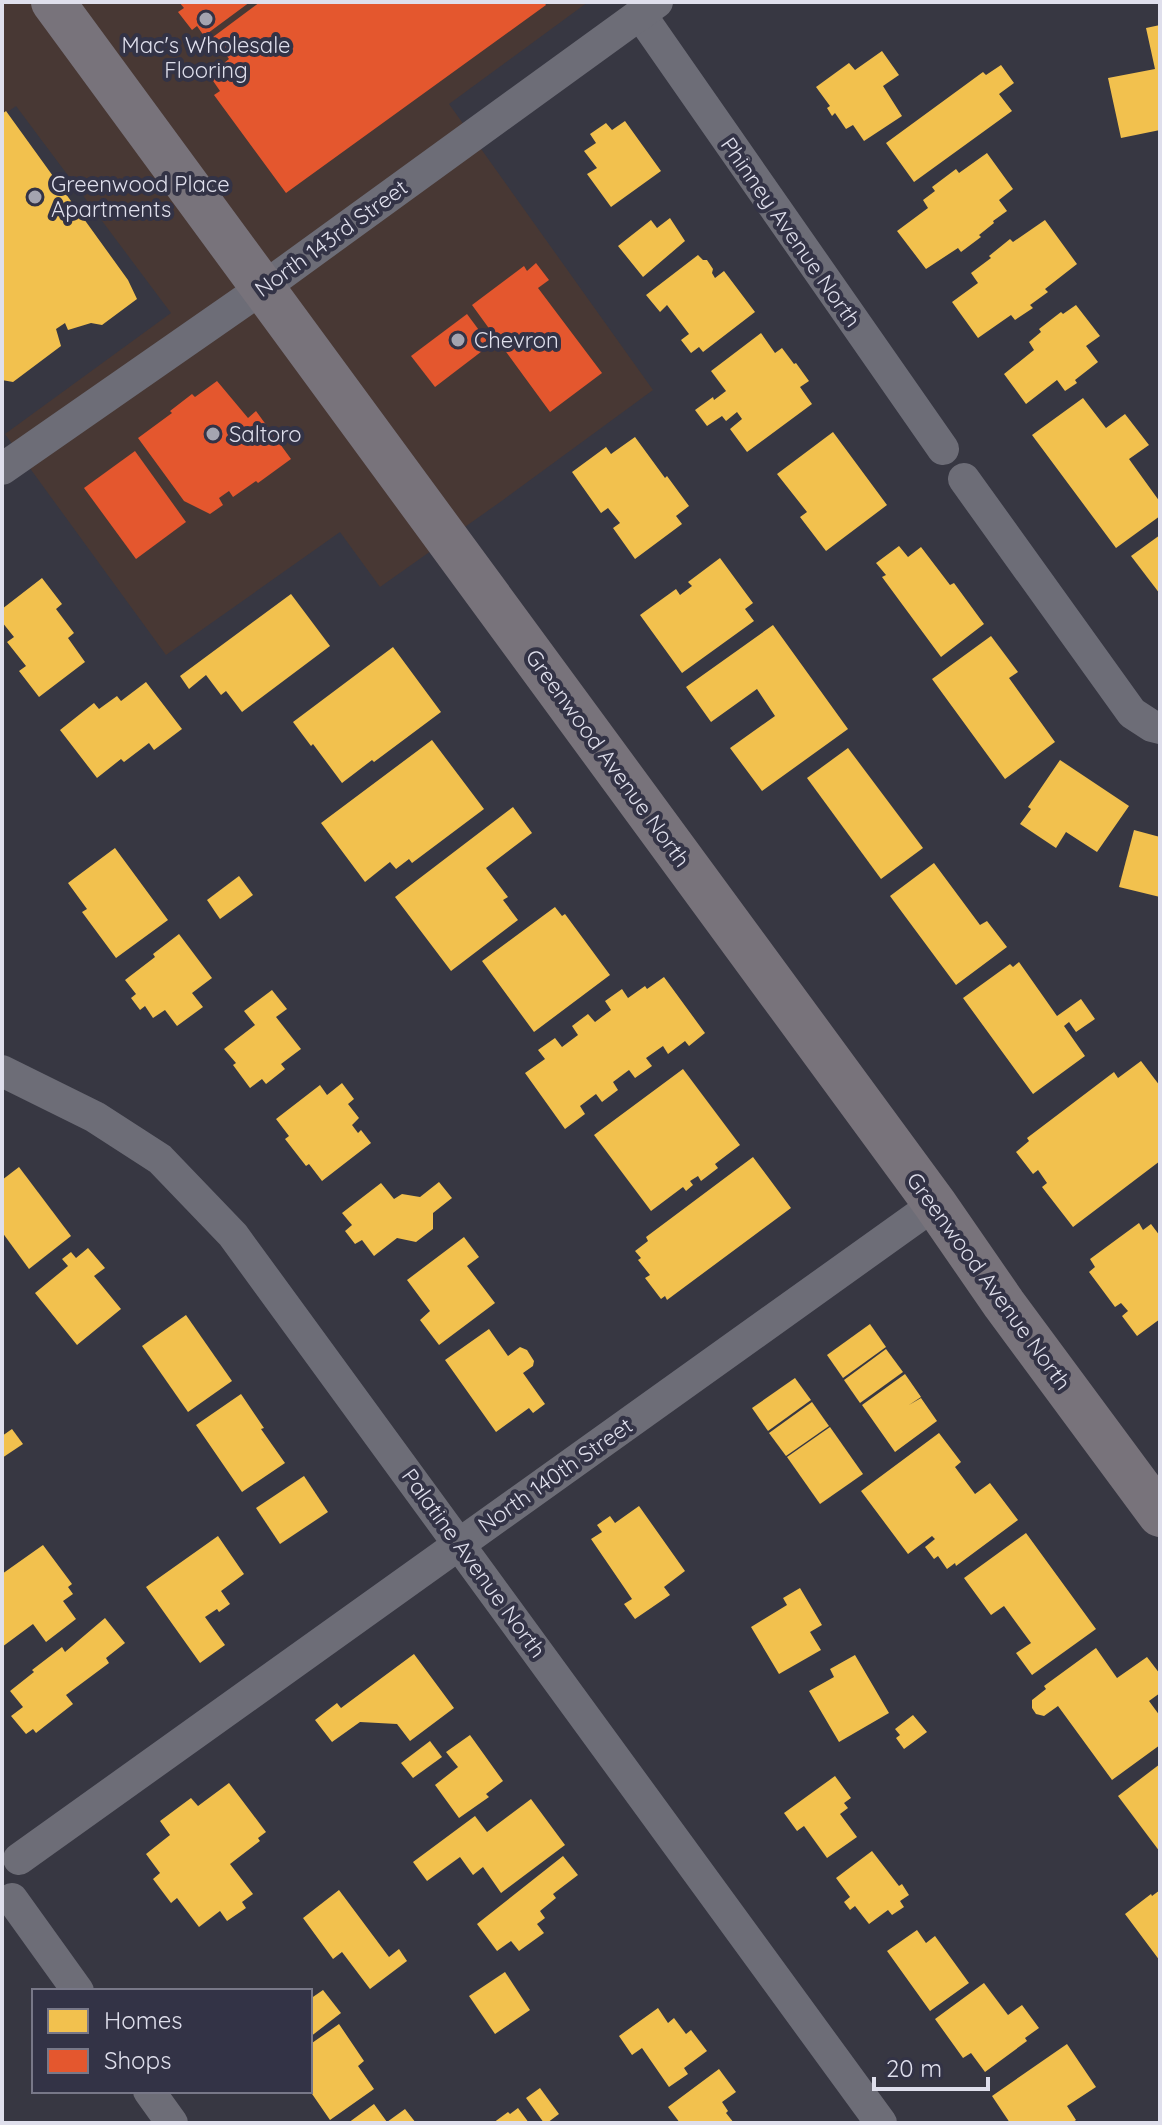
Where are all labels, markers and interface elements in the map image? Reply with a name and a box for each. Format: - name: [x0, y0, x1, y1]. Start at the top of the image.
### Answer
- marker: Mac's Wholesale Flooring: [197, 10, 215, 28]
- place label: Mac's Wholesale Flooring: [122, 31, 290, 84]
- street label: Phinney Avenue North: [715, 132, 867, 332]
- place label: Greenwood Place Apartments: [51, 170, 230, 223]
- street label: North 143rd Street: [249, 173, 413, 303]
- marker: Greenwood Place Apartments: [26, 188, 44, 206]
- place label: Chevron: [474, 326, 559, 354]
- marker: Chevron: [449, 331, 467, 349]
- place label: Saltoro: [229, 420, 302, 448]
- marker: Saltoro: [204, 425, 222, 443]
- street label: Greenwood Avenue North: [520, 644, 696, 872]
- street label: Greenwood Avenue North: [901, 1167, 1077, 1395]
- street label: North 140th Street: [472, 1411, 638, 1539]
- street label: Palatine Avenue North: [396, 1463, 552, 1663]
- legend: [32, 1989, 312, 2093]
- text: Homes: [104, 2005, 182, 2035]
- scale bar: [874, 2041, 988, 2091]
- text: Shops: [104, 2045, 171, 2075]
- text: 20 m: [886, 2053, 942, 2083]

